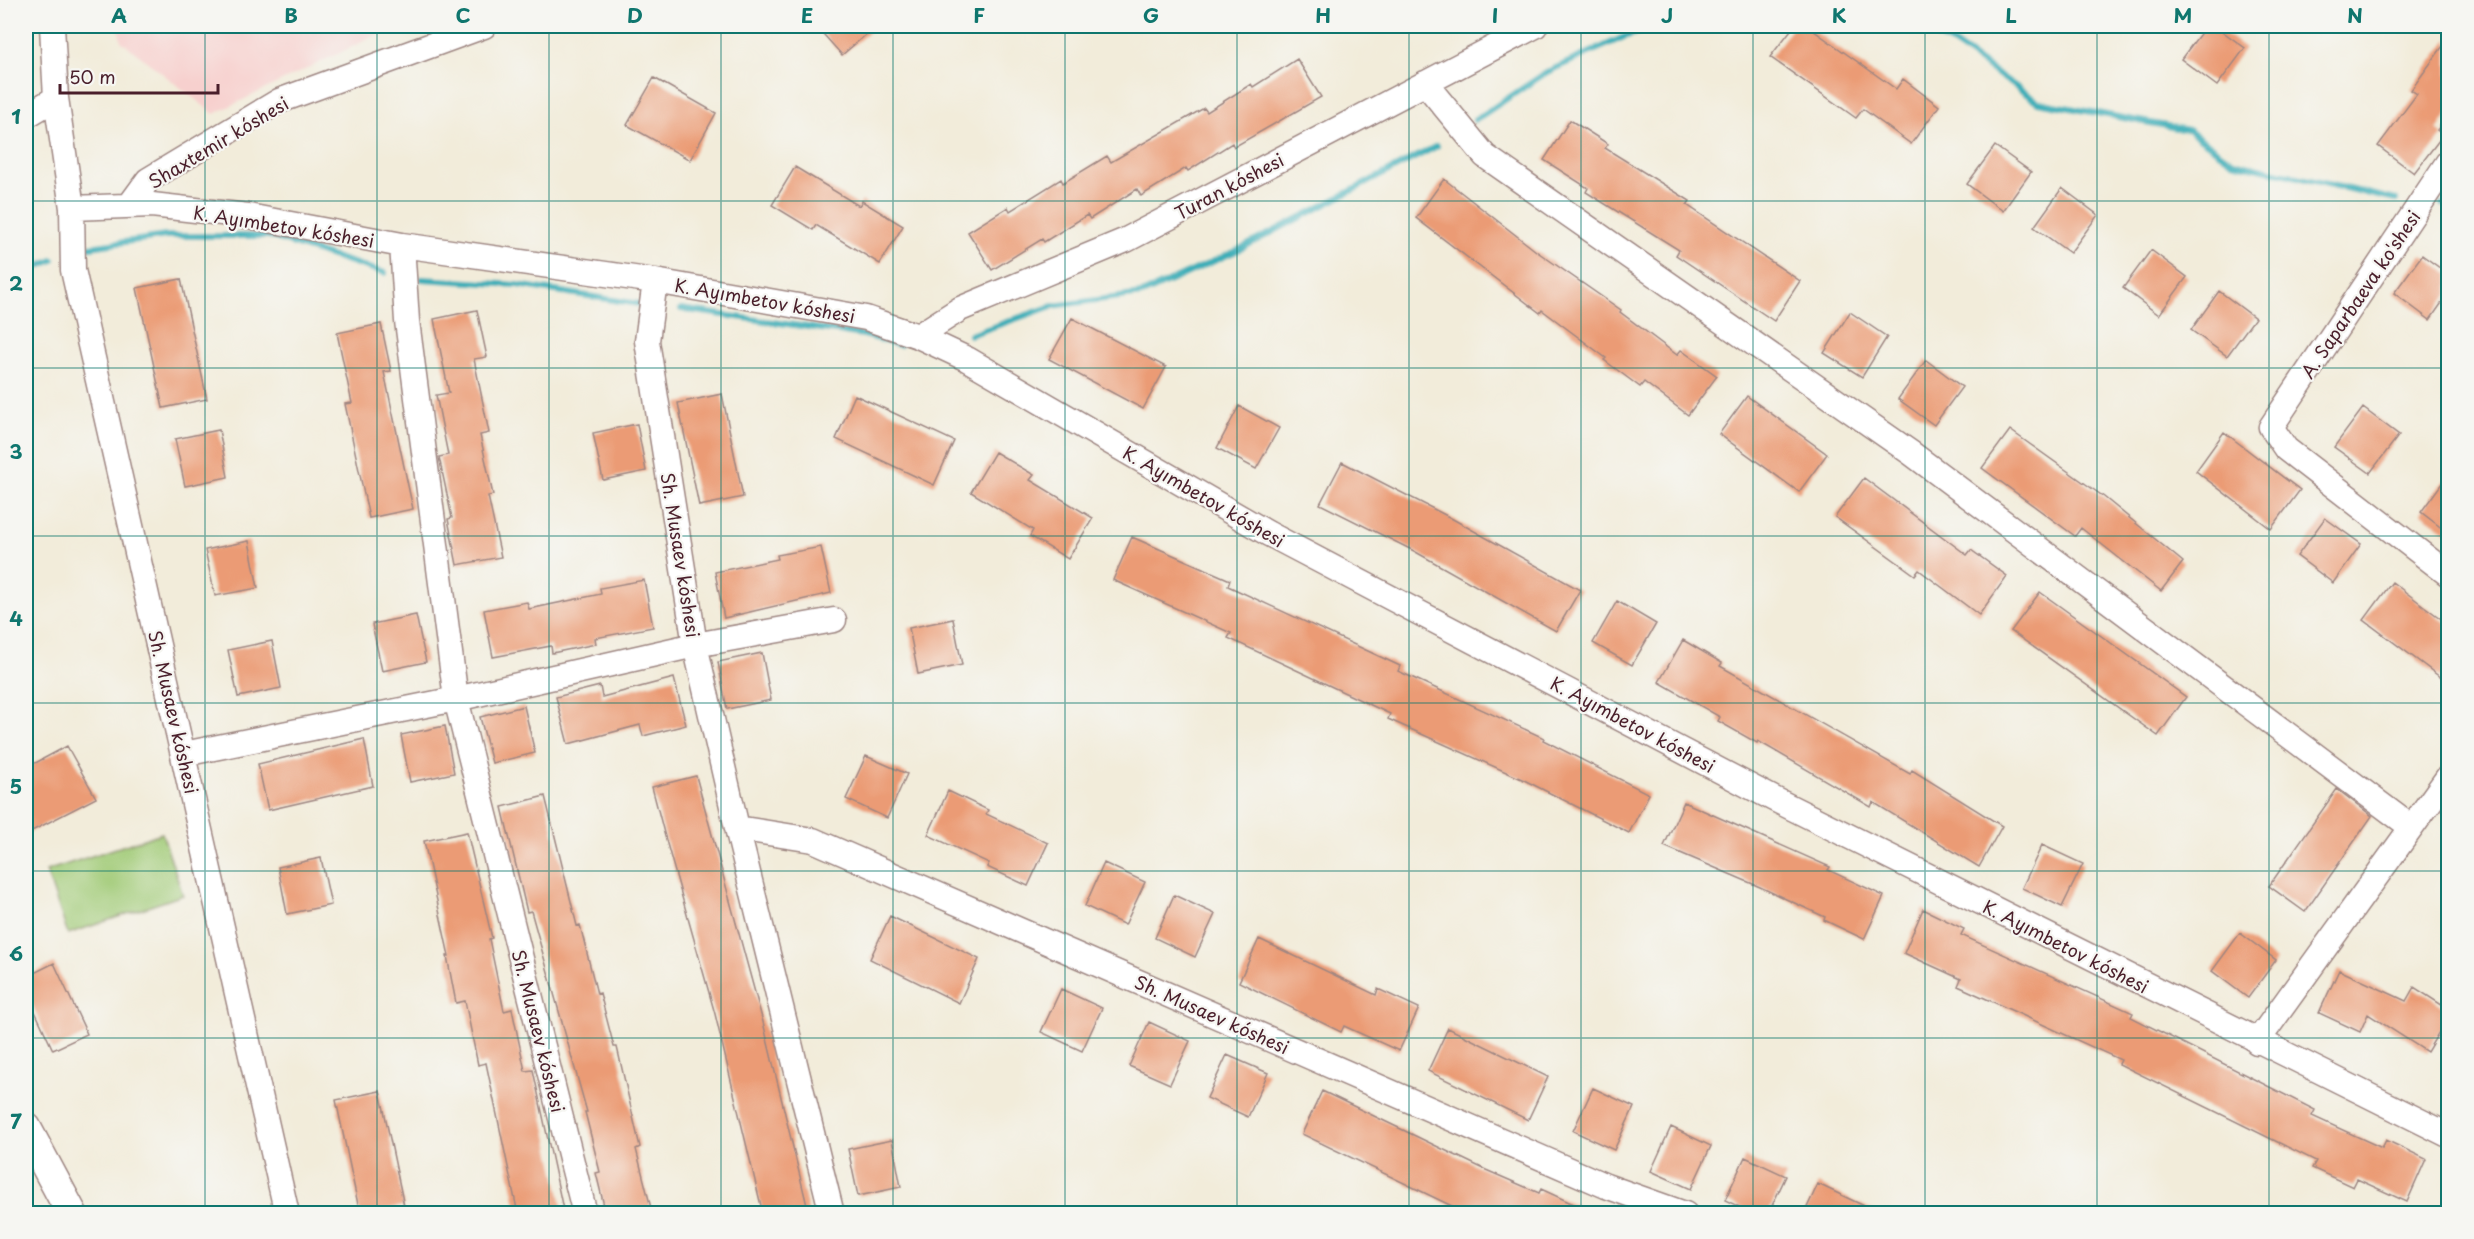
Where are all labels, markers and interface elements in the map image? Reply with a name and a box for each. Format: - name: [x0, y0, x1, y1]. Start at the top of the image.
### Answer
- text: A: [111, 0, 127, 30]
- text: B: [284, 0, 298, 30]
- text: C: [455, 0, 471, 30]
- text: D: [627, 0, 643, 30]
- text: E: [801, 0, 813, 30]
- text: F: [973, 0, 985, 30]
- text: G: [1143, 0, 1159, 30]
- text: H: [1315, 0, 1331, 30]
- text: I: [1492, 0, 1498, 30]
- text: J: [1661, 0, 1673, 30]
- text: K: [1832, 0, 1847, 30]
- text: L: [2005, 0, 2017, 30]
- text: M: [2174, 0, 2192, 30]
- text: N: [2347, 0, 2363, 30]
- scale bar: [60, 57, 218, 95]
- text: 50 m: [69, 63, 116, 90]
- street label: Shaxtemir kóshesi: [143, 89, 293, 195]
- text: 1: [11, 101, 21, 131]
- street label: Turan kóshesi: [1170, 146, 1288, 226]
- street label: K. Ayımbetov kóshesi: [192, 198, 376, 254]
- street label: A. Saparbaeva ko'shesi: [2294, 205, 2426, 383]
- text: 2: [9, 268, 23, 298]
- street label: K. Ayımbetov kóshesi: [673, 271, 857, 329]
- text: 3: [9, 436, 23, 466]
- street label: K. Ayımbetov kóshesi: [1118, 439, 1290, 553]
- street label: Sh. Musaev kóshesi: [655, 471, 707, 639]
- text: 4: [9, 603, 23, 633]
- street label: Sh. Musaev kóshesi: [142, 628, 206, 796]
- street label: K. Ayımbetov kóshesi: [1546, 669, 1720, 779]
- text: 5: [10, 771, 22, 801]
- street label: K. Ayımbetov kóshesi: [1978, 892, 2154, 1000]
- text: 6: [9, 938, 23, 968]
- street label: Sh. Musaev kóshesi: [506, 947, 572, 1115]
- street label: Sh. Musaev kóshesi: [1130, 968, 1294, 1060]
- text: 7: [10, 1106, 22, 1136]

